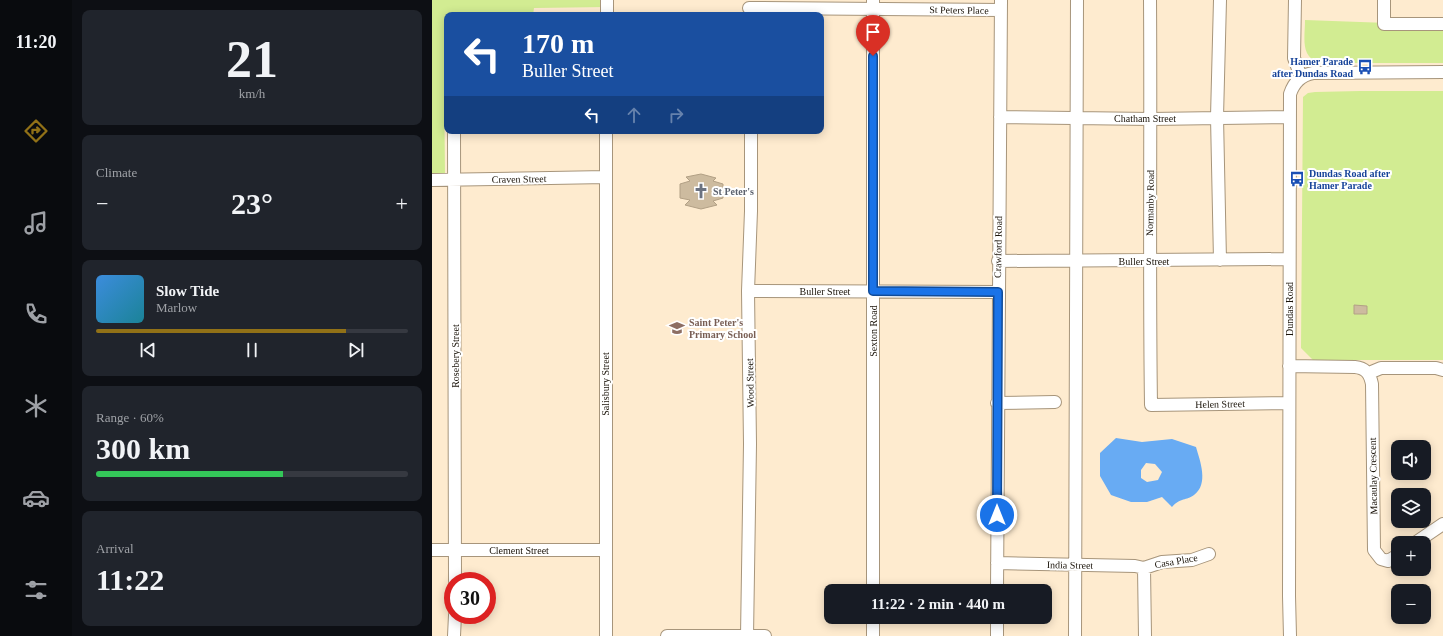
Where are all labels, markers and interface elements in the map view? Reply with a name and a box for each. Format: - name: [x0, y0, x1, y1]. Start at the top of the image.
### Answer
- street label: St Peters Place: [929, 4, 989, 16]
- pin: [856, 15, 890, 56]
- icon: arrive: [862, 21, 884, 43]
- icon: left: [456, 28, 508, 80]
- text: 170 m: [522, 28, 594, 59]
- text: 21: [226, 31, 278, 88]
- text: 11:20: [15, 32, 57, 52]
- place label: Hamer Parade after Dundas Road: [1272, 56, 1354, 79]
- bus stop icon: Hamer Parade after Dundas Road: [1356, 58, 1374, 76]
- text: Buller Street: [522, 61, 613, 81]
- text: km/h: [239, 86, 265, 101]
- icon: left: [581, 104, 603, 126]
- icon: ahead: [623, 104, 645, 126]
- icon: right: [665, 104, 687, 126]
- street label: Chatham Street: [1114, 113, 1176, 124]
- icon: directions: [22, 117, 50, 145]
- text: Climate: [96, 165, 137, 180]
- place label: Dundas Road after Hamer Parade: [1309, 168, 1391, 191]
- street label: Normanby Road: [1144, 170, 1156, 236]
- bus stop icon: Dundas Road after Hamer Parade: [1288, 170, 1306, 188]
- street label: Craven Street: [492, 173, 547, 185]
- church icon: St Peter's: [692, 182, 710, 200]
- place label: St Peter's: [713, 186, 754, 197]
- text: 23°: [231, 187, 273, 220]
- text: −: [96, 191, 108, 216]
- text: +: [396, 191, 408, 216]
- icon: music: [22, 209, 50, 237]
- street label: Crawford Road: [992, 216, 1004, 278]
- street label: Buller Street: [1119, 256, 1170, 267]
- street label: Dundas Road: [1284, 282, 1295, 336]
- text: Slow Tide: [156, 283, 219, 299]
- street label: Buller Street: [800, 286, 851, 297]
- icon: phone: [22, 300, 50, 328]
- text: Marlow: [156, 300, 197, 315]
- street label: Sexton Road: [868, 305, 879, 357]
- place label: Saint Peter's Primary School: [689, 317, 756, 340]
- school or university icon: Saint Peter's Primary School: [668, 319, 686, 337]
- street label: Rosebery Street: [450, 324, 461, 388]
- icon: previous: [137, 339, 159, 361]
- icon: pause: [241, 339, 263, 361]
- icon: next: [345, 339, 367, 361]
- street label: Salisbury Street: [600, 352, 611, 416]
- street label: Wood Street: [744, 358, 756, 408]
- icon: climate: [22, 392, 50, 420]
- street label: Helen Street: [1195, 398, 1245, 410]
- text: Range · 60%: [96, 410, 164, 425]
- text: 300 km: [96, 432, 190, 465]
- street label: Macaulay Crescent: [1367, 437, 1379, 515]
- map controls: [1391, 440, 1431, 624]
- button: sound: [1391, 440, 1431, 480]
- icon: car: [22, 484, 50, 512]
- button: layers: [1391, 488, 1431, 528]
- position arrow: [976, 494, 1018, 536]
- button: +: [1391, 536, 1431, 576]
- text: Arrival: [96, 541, 134, 556]
- street label: Clement Street: [489, 545, 549, 556]
- street label: Casa Place: [1154, 552, 1199, 570]
- street label: India Street: [1047, 559, 1093, 571]
- text: 11:22: [96, 563, 164, 596]
- speed limit sign: 30: [444, 572, 496, 624]
- icon: filters: [22, 576, 50, 604]
- button: −: [1391, 584, 1431, 624]
- text: 11:22 · 2 min · 440 m: [871, 596, 1005, 612]

